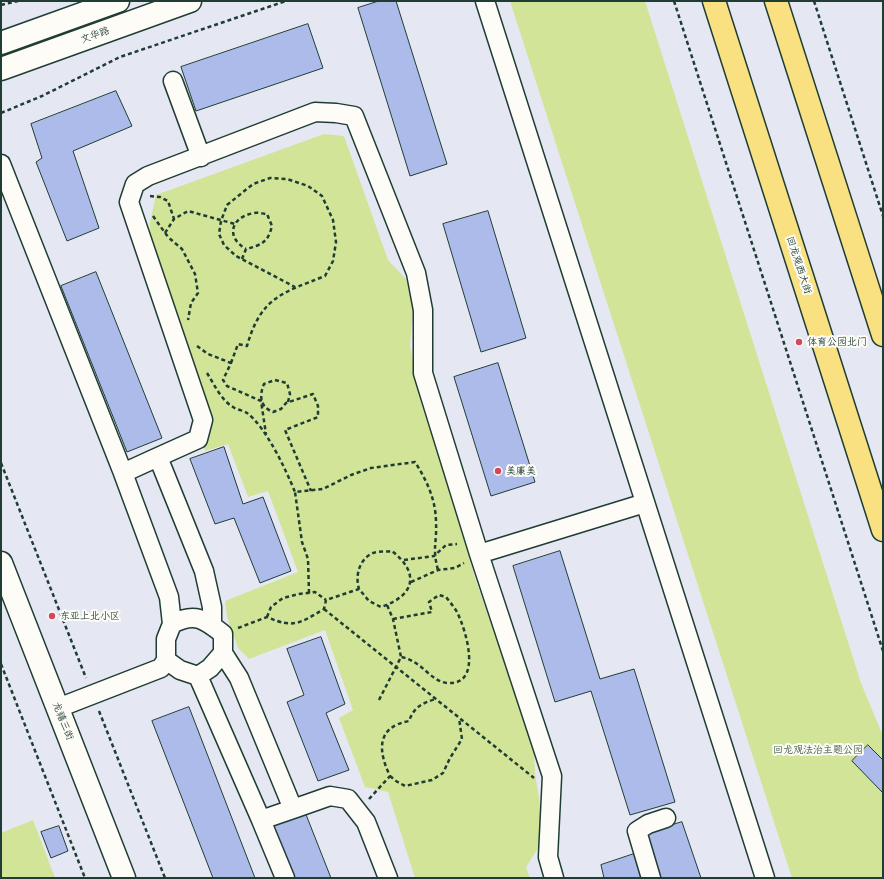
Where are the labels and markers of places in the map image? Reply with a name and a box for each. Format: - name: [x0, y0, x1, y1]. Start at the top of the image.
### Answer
- place label: 体育公园北门: [807, 336, 867, 348]
- marker: 体育公园北门: [794, 337, 804, 347]
- place label: 美廉美: [506, 465, 536, 477]
- marker: 美廉美: [493, 466, 503, 476]
- place label: 东亚上北小区: [60, 610, 120, 622]
- marker: 东亚上北小区: [47, 611, 57, 621]

